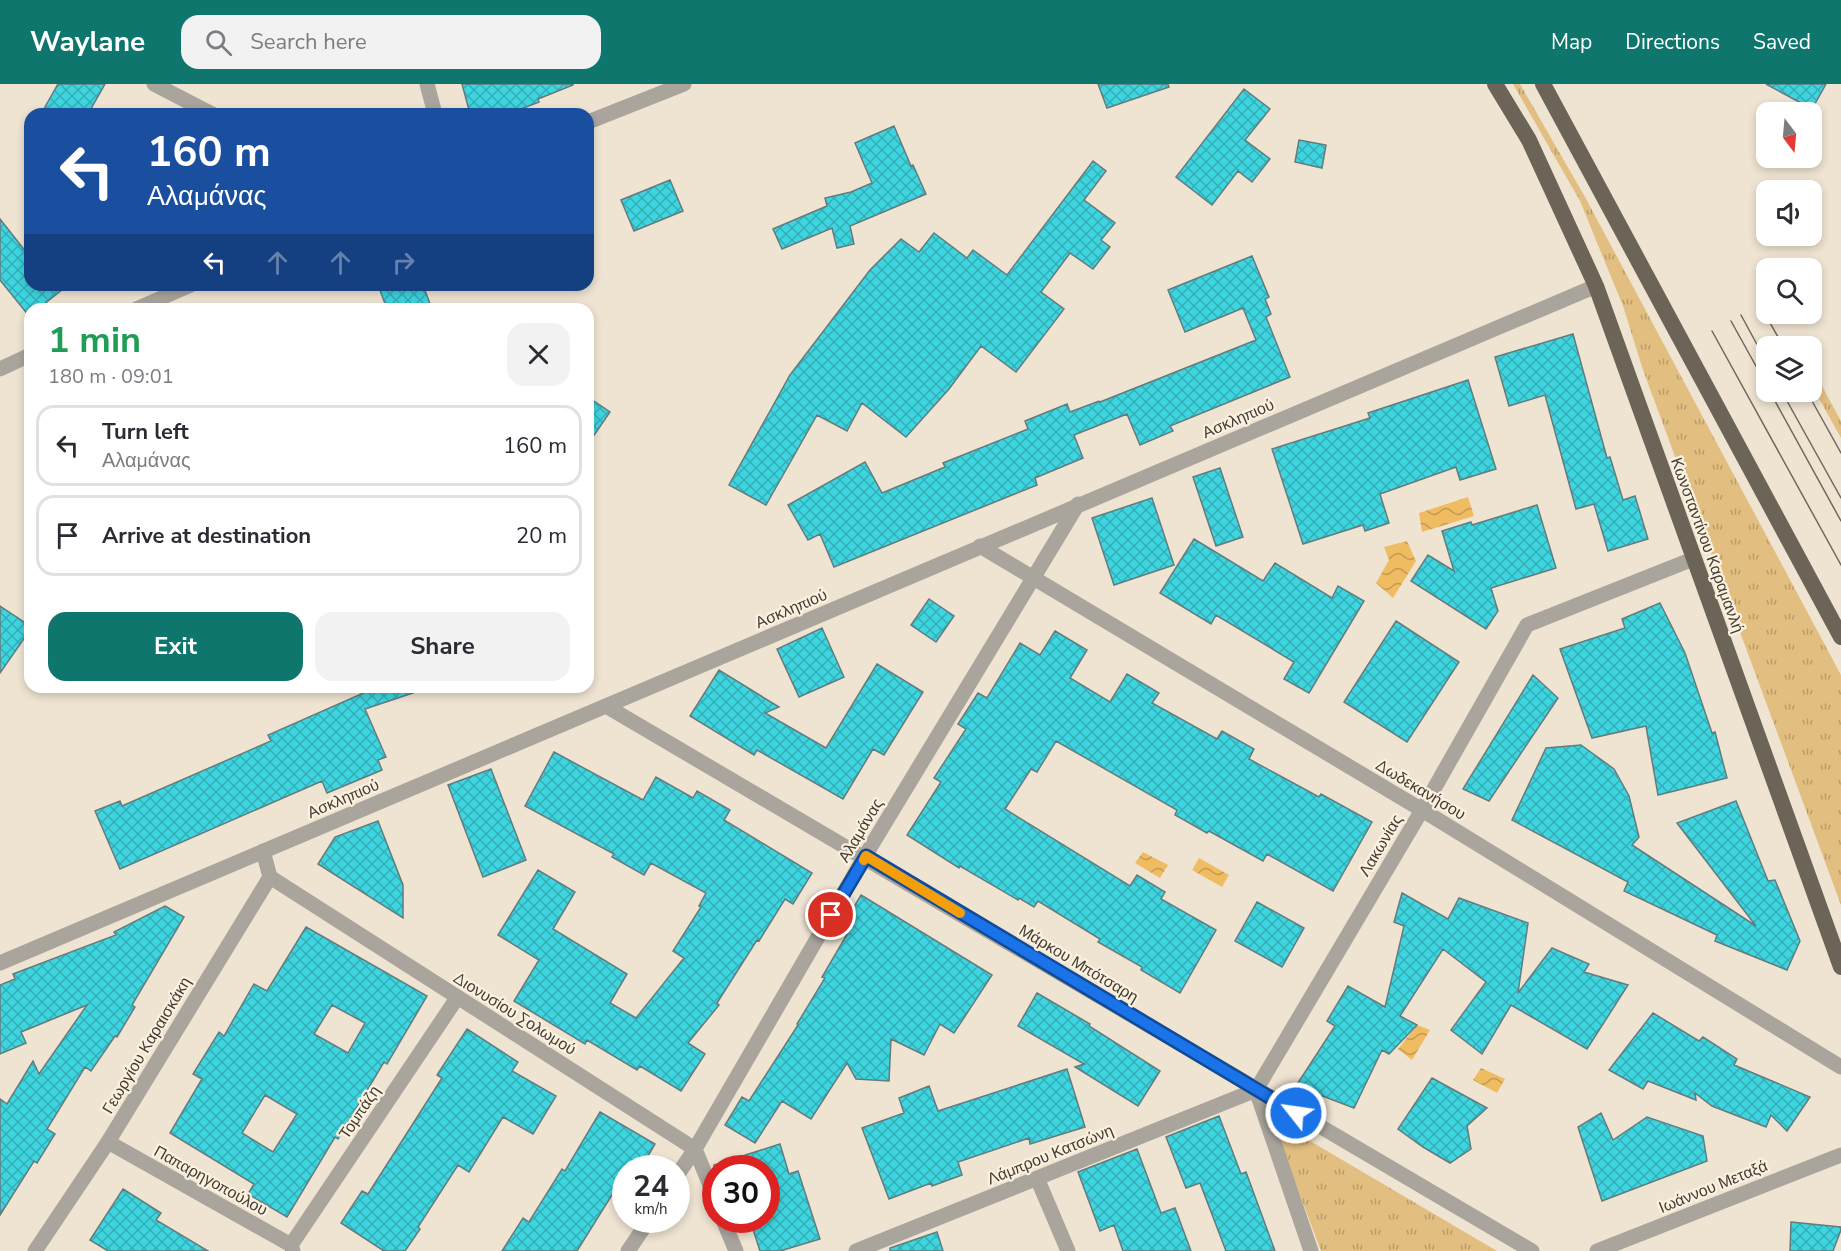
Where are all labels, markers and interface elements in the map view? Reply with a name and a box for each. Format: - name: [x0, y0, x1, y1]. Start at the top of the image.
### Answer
- search box: [181, 15, 601, 69]
- text: Waylane: [30, 23, 145, 61]
- icon: search: [202, 26, 235, 59]
- text: Search here: [250, 27, 367, 57]
- text: Map: [1551, 28, 1592, 56]
- text: Directions: [1625, 28, 1720, 56]
- text: Saved: [1753, 28, 1811, 56]
- north arrow: [1756, 102, 1822, 168]
- map controls: [1756, 102, 1822, 402]
- text: 160 m: [147, 124, 271, 181]
- icon: left: [48, 132, 126, 210]
- text: Αλαμάνας: [147, 178, 267, 215]
- button: sound: [1756, 180, 1822, 246]
- icon: left: [198, 246, 231, 279]
- icon: ahead: [261, 246, 294, 279]
- icon: ahead: [324, 246, 357, 279]
- icon: right: [387, 246, 420, 279]
- button: search: [1756, 258, 1822, 324]
- text: 1 min: [48, 316, 141, 365]
- button: close: [507, 323, 570, 386]
- button: layers: [1756, 336, 1822, 402]
- text: 180 m · 09:01: [48, 363, 174, 390]
- street label: Ασκληπιού: [1199, 394, 1278, 444]
- text: Turn left: [102, 417, 189, 447]
- icon: left: [51, 429, 84, 462]
- text: 160 m: [503, 431, 567, 461]
- text: Αλαμάνας: [102, 447, 191, 474]
- street label: Κωνσταντίνου Καραμανλή: [1665, 455, 1749, 636]
- icon: arrive: [51, 519, 84, 552]
- text: Arrive at destination: [102, 521, 311, 551]
- text: 20 m: [516, 521, 567, 551]
- street label: Ασκληπιού: [752, 584, 831, 634]
- button: Exit: [48, 612, 303, 681]
- button: Share: [315, 612, 570, 681]
- street label: Δωδεκανήσου: [1371, 754, 1470, 825]
- street label: Ασκληπιού: [304, 774, 383, 824]
- street label: Αλαμάνας: [833, 794, 889, 867]
- street label: Λακωνίας: [1354, 810, 1408, 881]
- pin: [805, 889, 856, 940]
- icon: arrive: [814, 898, 847, 931]
- street label: Μάρκου Μπότσαρη: [1015, 919, 1142, 1008]
- street label: Διονυσίου Σολωμού: [449, 967, 580, 1061]
- street label: Γεωργίου Καραισκάκη: [97, 973, 197, 1118]
- street label: Τομπάζη: [334, 1081, 386, 1144]
- position arrow: [1264, 1081, 1328, 1145]
- street label: Λάμπρου Κατσώνη: [984, 1120, 1117, 1190]
- street label: Παπαρηγοπούλου: [150, 1141, 271, 1221]
- speed limit sign: 30: [702, 1155, 780, 1233]
- street label: Ιωάννου Μεταξά: [1656, 1155, 1771, 1219]
- text: 24: [633, 1166, 669, 1207]
- text: km/h: [634, 1199, 668, 1219]

